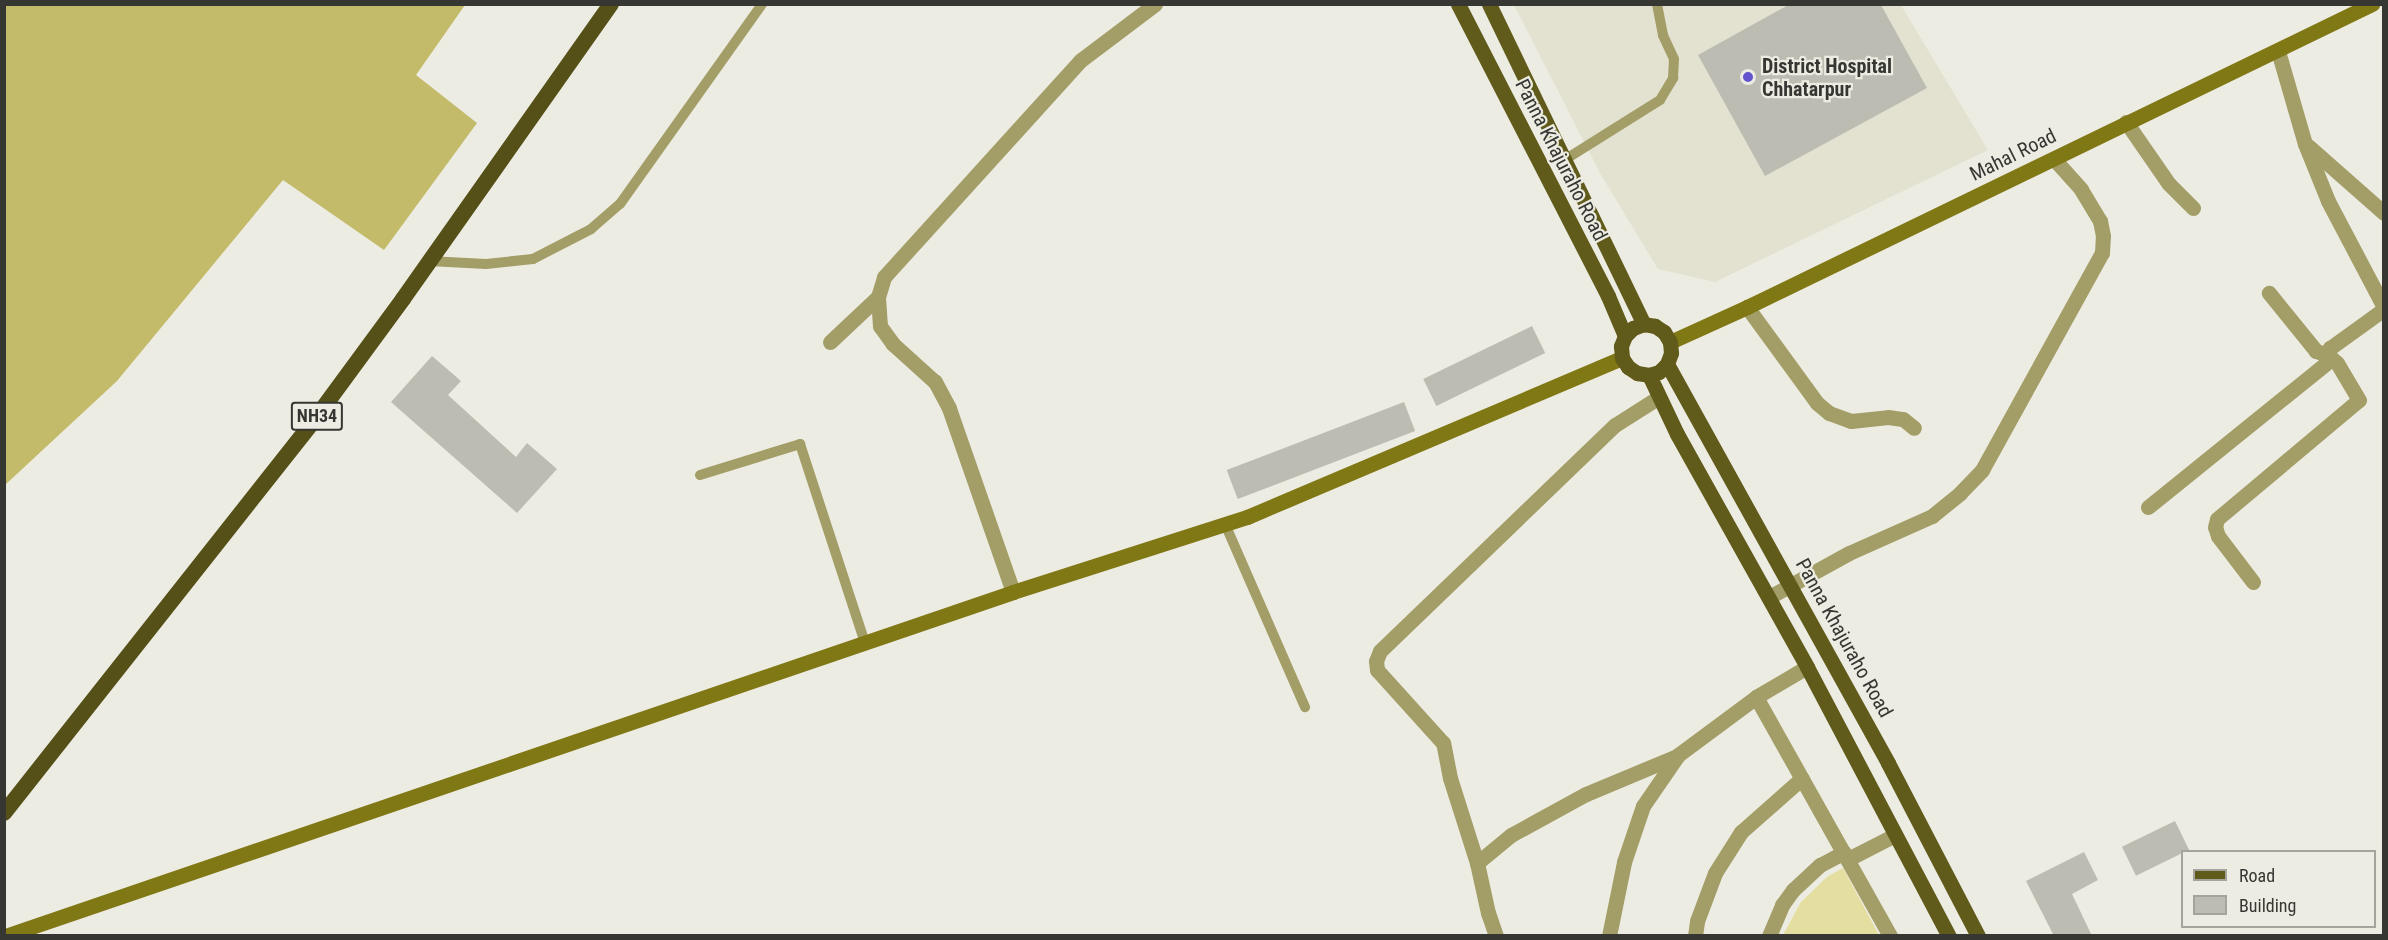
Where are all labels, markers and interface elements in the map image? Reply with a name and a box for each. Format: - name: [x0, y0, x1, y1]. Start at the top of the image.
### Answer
- place label: District Hospital Chhatarpur: [1762, 54, 1892, 101]
- marker: District Hospital Chhatarpur: [1739, 68, 1757, 86]
- street label: Panna Khajuraho Road: [1510, 75, 1612, 245]
- street label: Mahal Road: [1966, 124, 2060, 186]
- road number: NH34: [290, 401, 344, 431]
- street label: Panna Khajuraho Road: [1790, 554, 1898, 722]
- legend: [2181, 850, 2376, 928]
- text: Road: [2239, 865, 2275, 886]
- text: Building: [2239, 895, 2296, 916]

